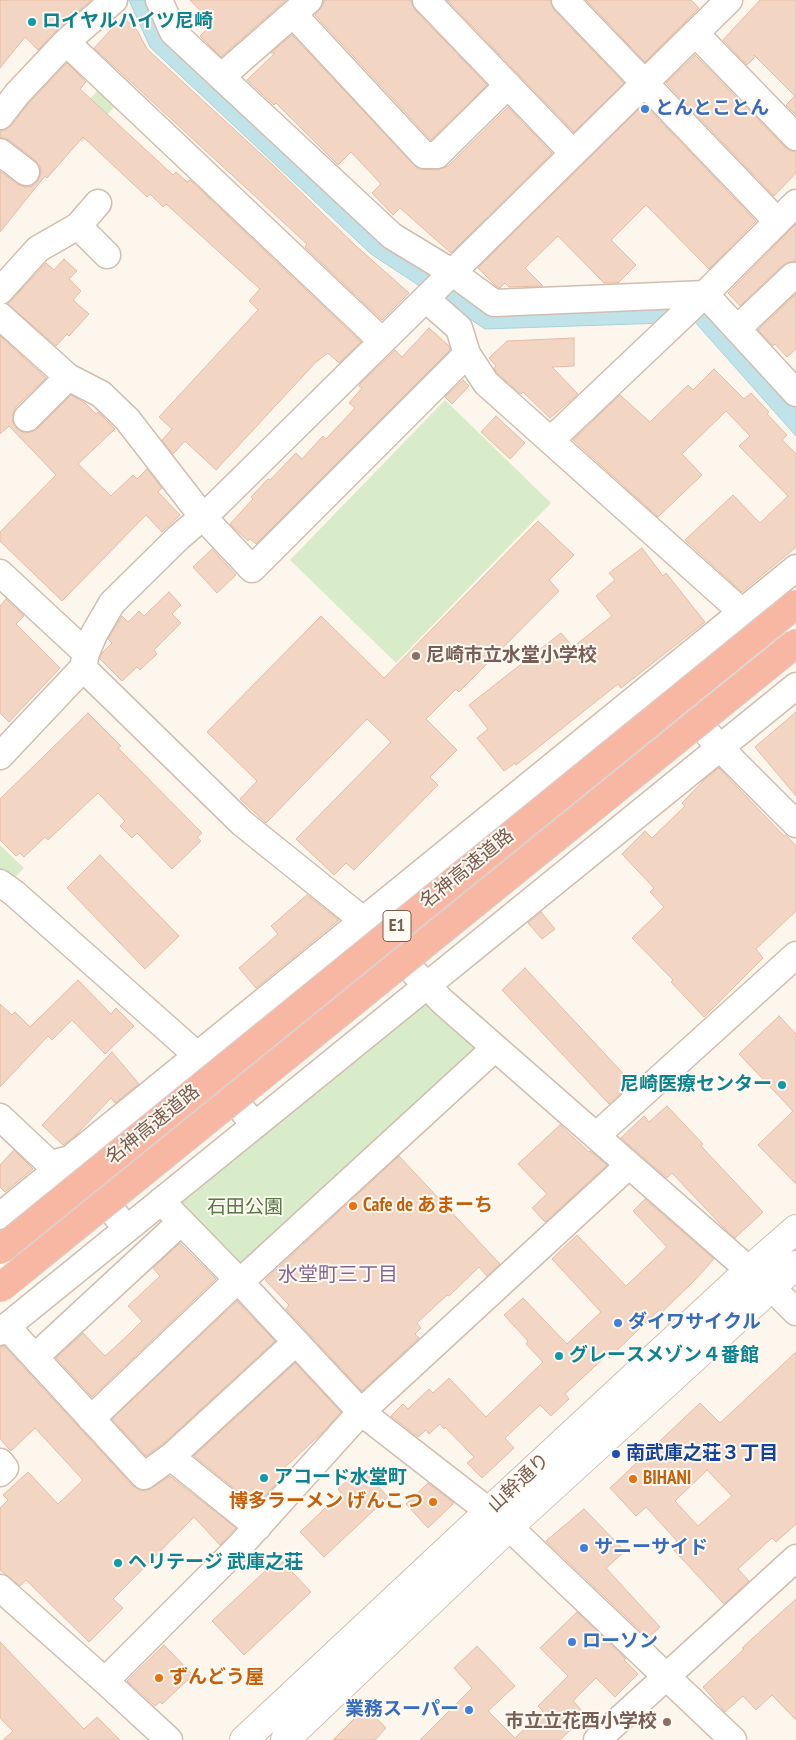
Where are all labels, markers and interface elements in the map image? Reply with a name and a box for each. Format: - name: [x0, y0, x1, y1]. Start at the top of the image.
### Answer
- place label: ロイヤルハイツ尼崎: [42, 11, 213, 33]
- marker: ロイヤルハイツ尼崎: [26, 16, 38, 28]
- place label: とんとことん: [655, 98, 769, 120]
- marker: とんとことん: [639, 103, 651, 115]
- place label: 尼崎市立水堂小学校: [426, 645, 597, 667]
- marker: 尼崎市立水堂小学校: [410, 650, 422, 662]
- street label: 名神高速道路: [416, 824, 518, 914]
- road number: E1: [383, 910, 411, 941]
- place label: 尼崎医療センター: [620, 1074, 772, 1096]
- marker: 尼崎医療センター: [776, 1079, 788, 1091]
- street label: 名神高速道路: [102, 1080, 204, 1170]
- place label: Cafe de あまーち: [363, 1195, 493, 1217]
- park label: 石田公園: [207, 1197, 283, 1219]
- marker: Cafe de あまーち: [347, 1200, 359, 1212]
- district label: 水堂町三丁目: [278, 1263, 398, 1287]
- place label: ダイワサイクル: [628, 1312, 761, 1334]
- marker: ダイワサイクル: [612, 1317, 624, 1329]
- place label: グレースメゾン４番館: [569, 1345, 759, 1367]
- marker: グレースメゾン４番館: [553, 1350, 565, 1362]
- place label: 南武庫之荘３丁目: [626, 1443, 778, 1465]
- marker: 南武庫之荘３丁目: [610, 1448, 622, 1460]
- street label: 山幹通り: [483, 1449, 555, 1517]
- place label: アコード水堂町: [274, 1467, 407, 1489]
- place label: BIHANI: [643, 1468, 691, 1490]
- marker: アコード水堂町: [258, 1472, 270, 1484]
- marker: BIHANI: [627, 1473, 639, 1485]
- place label: 博多ラーメン げんこつ: [229, 1491, 423, 1513]
- marker: 博多ラーメン げんこつ: [427, 1496, 439, 1508]
- place label: サニーサイド: [594, 1537, 708, 1559]
- marker: サニーサイド: [578, 1542, 590, 1554]
- place label: ヘリテージ 武庫之荘: [128, 1552, 303, 1574]
- marker: ヘリテージ 武庫之荘: [112, 1557, 124, 1569]
- place label: ローソン: [582, 1631, 658, 1653]
- marker: ローソン: [566, 1636, 578, 1648]
- place label: ずんどう屋: [169, 1667, 264, 1689]
- marker: ずんどう屋: [153, 1672, 165, 1684]
- place label: 業務スーパー: [345, 1699, 459, 1721]
- marker: 業務スーパー: [463, 1704, 475, 1716]
- place label: 市立立花西小学校: [505, 1711, 657, 1733]
- marker: 市立立花西小学校: [661, 1716, 673, 1728]

